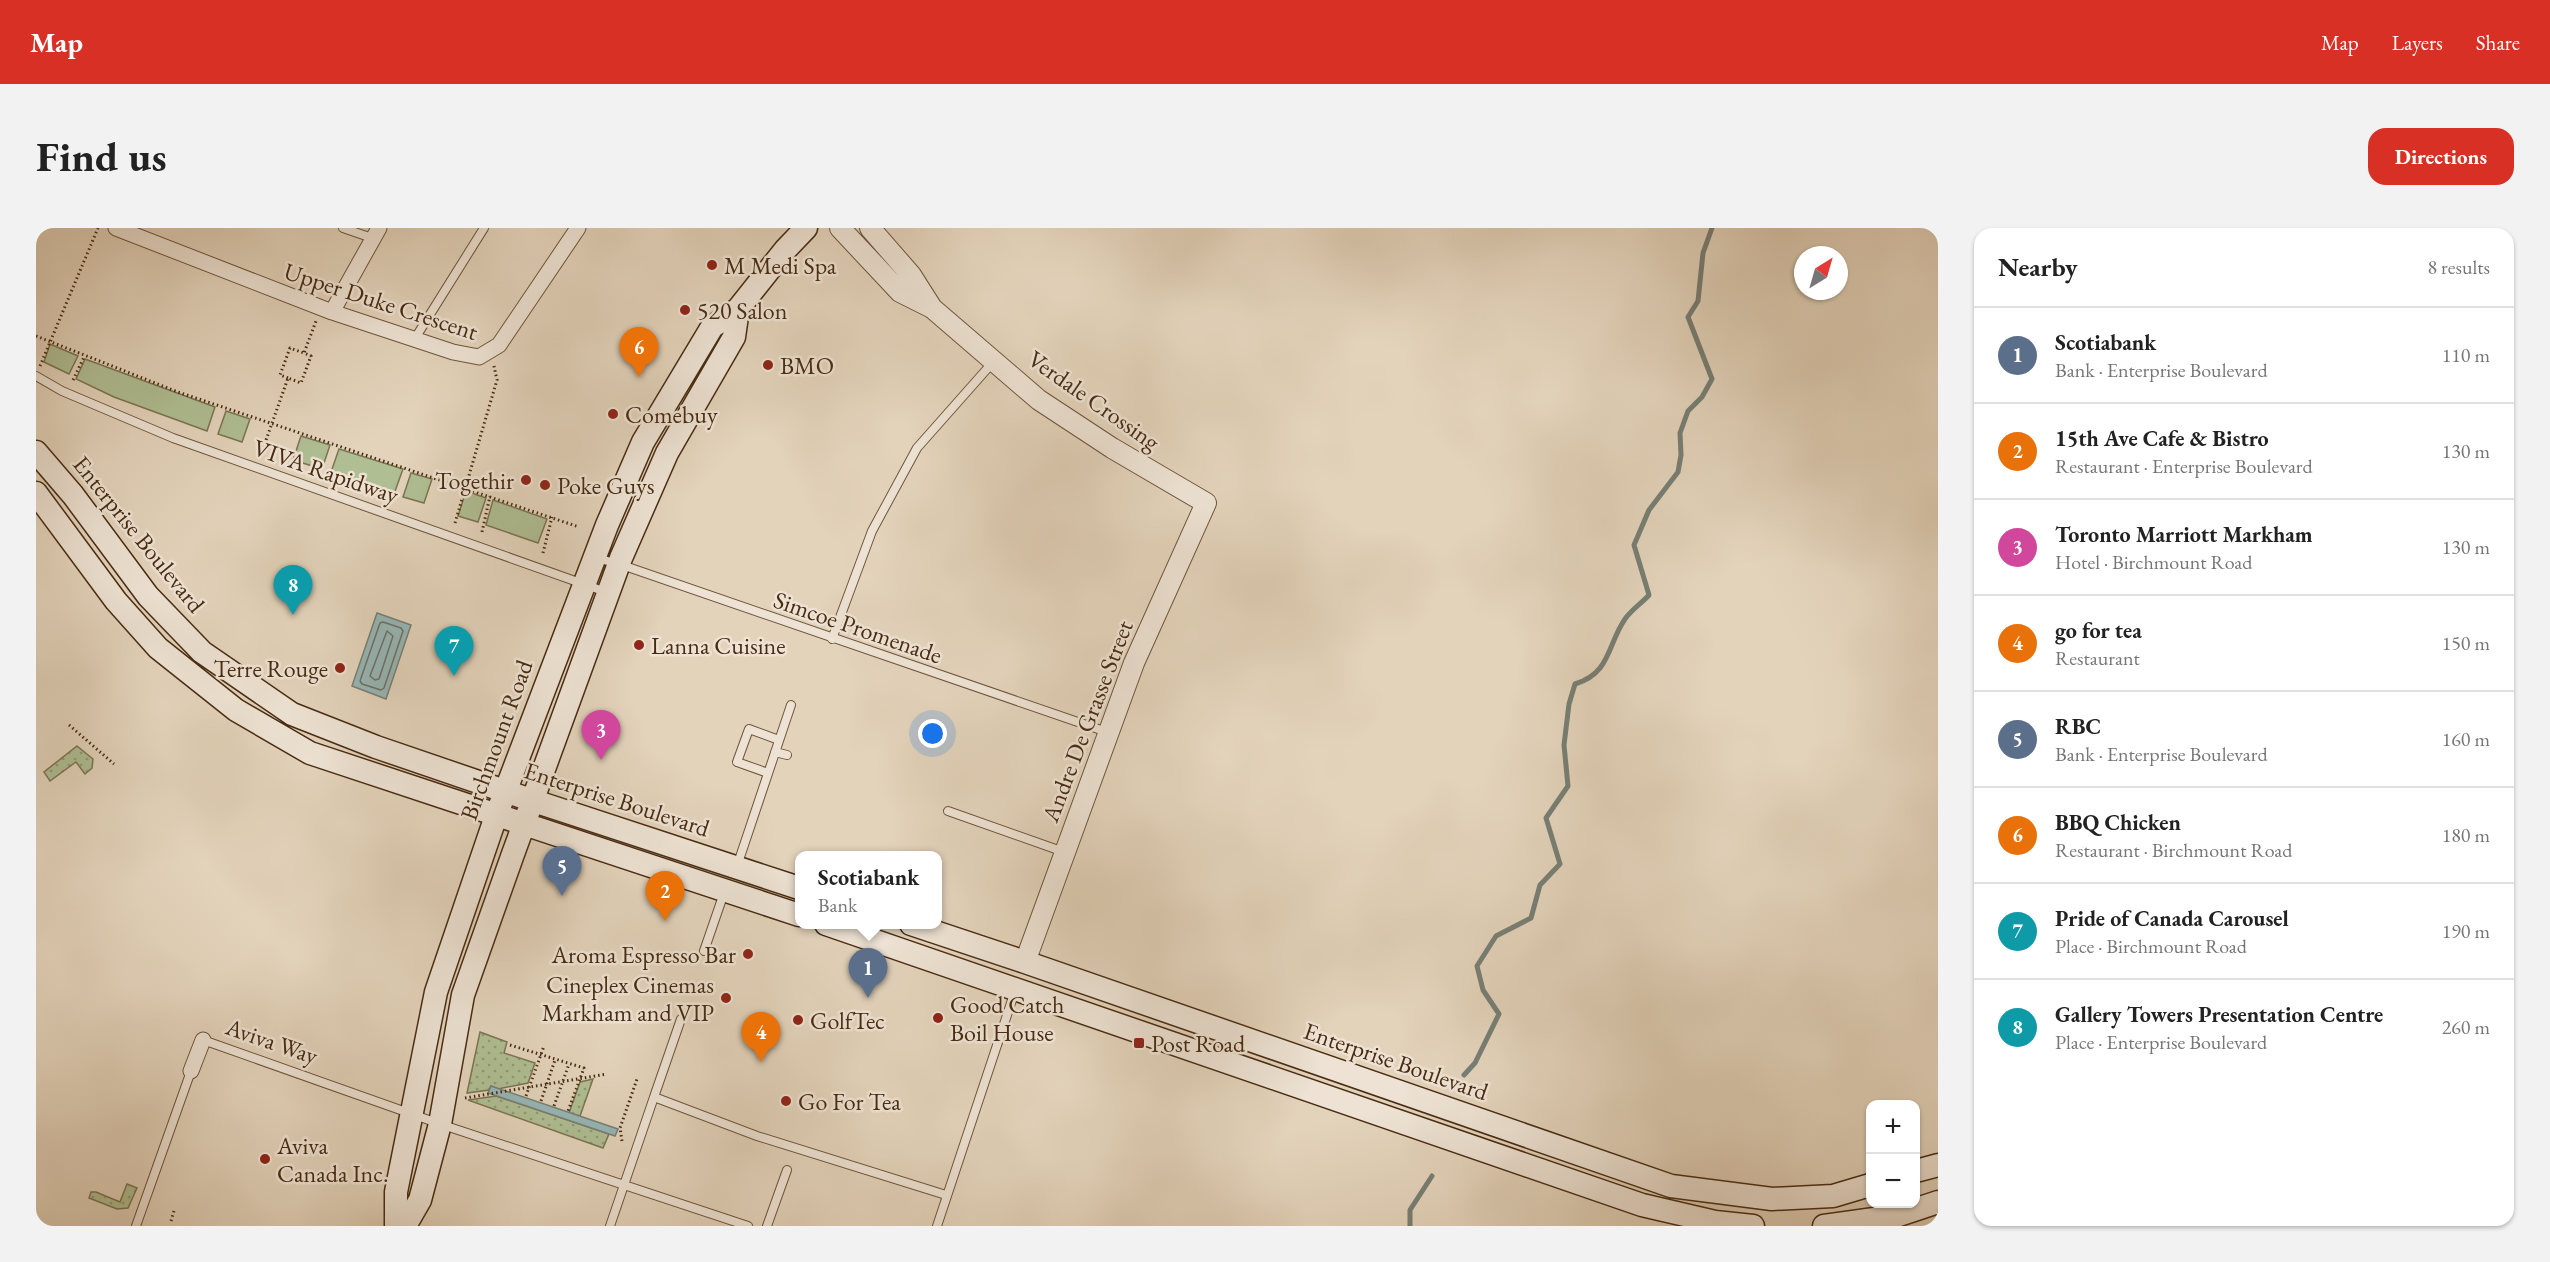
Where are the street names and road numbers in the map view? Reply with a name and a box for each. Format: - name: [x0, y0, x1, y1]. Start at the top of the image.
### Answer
- street label: Upper Duke Crescent: [280, 255, 482, 347]
- street label: Verdale Crossing: [1022, 343, 1166, 457]
- street label: VIVA Rapidway: [249, 432, 403, 511]
- street label: Enterprise Boulevard: [66, 449, 212, 619]
- street label: Simcoe Promenade: [770, 584, 946, 670]
- street label: Andre De Grasse Street: [1034, 615, 1140, 827]
- street label: Birchmount Road: [453, 655, 540, 824]
- street label: Enterprise Boulevard: [520, 754, 714, 844]
- street label: Aviva Way: [221, 1011, 323, 1071]
- street label: Enterprise Boulevard: [1300, 1015, 1493, 1107]

